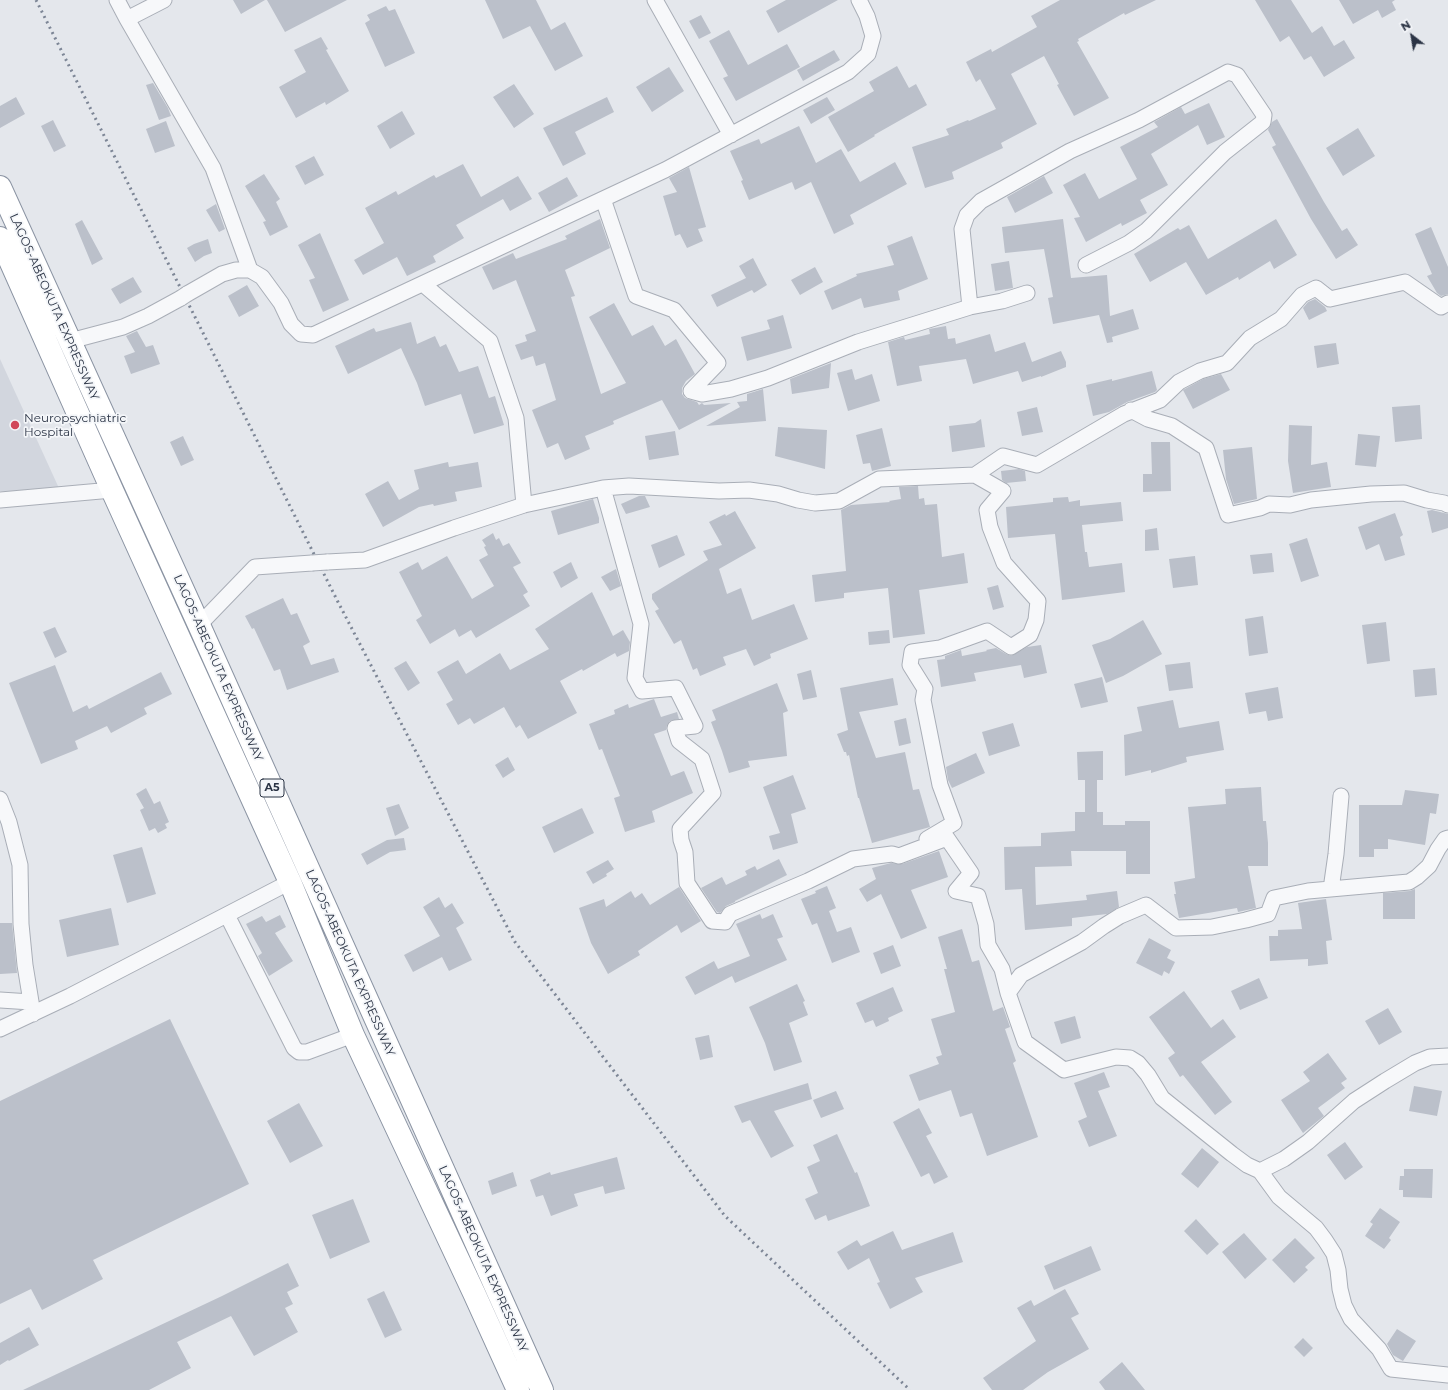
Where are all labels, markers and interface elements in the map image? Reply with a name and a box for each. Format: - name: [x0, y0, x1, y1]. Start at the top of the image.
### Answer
- north arrow: [1392, 16, 1432, 56]
- text: N: [1398, 17, 1413, 34]
- street label: LAGOS-ABEOKUTA EXPRESSWAY: [6, 211, 102, 403]
- place label: Neuropsychiatric Hospital: [24, 411, 126, 439]
- marker: Neuropsychiatric Hospital: [9, 419, 21, 431]
- street label: LAGOS-ABEOKUTA EXPRESSWAY: [170, 572, 266, 764]
- road number: A5: [260, 779, 284, 797]
- street label: LAGOS-ABEOKUTA EXPRESSWAY: [302, 867, 398, 1059]
- street label: LAGOS-ABEOKUTA EXPRESSWAY: [435, 1163, 531, 1355]

